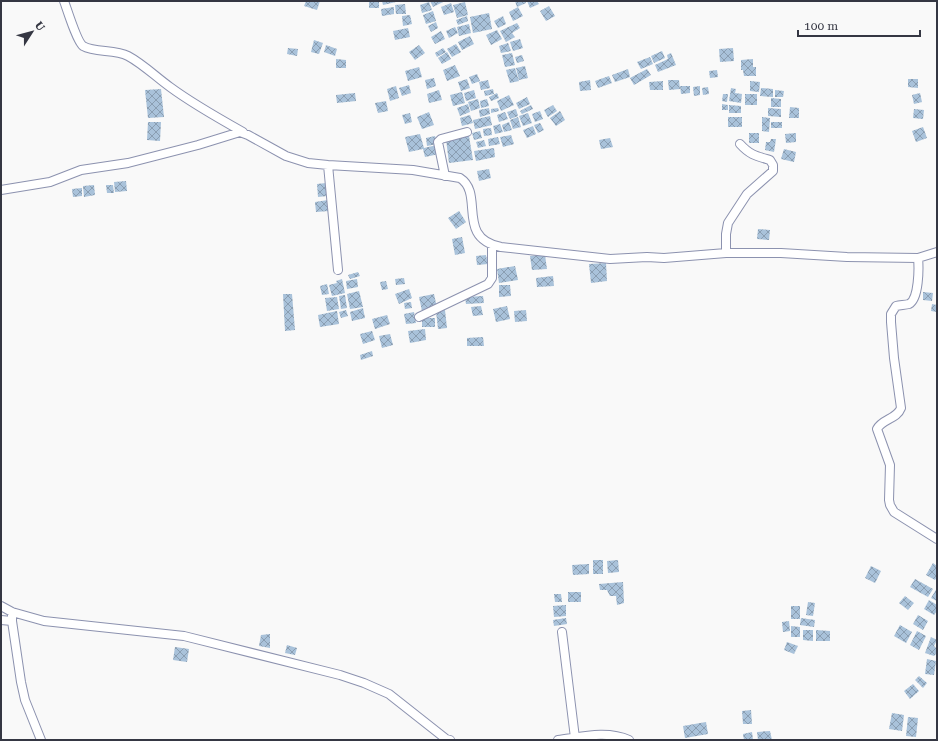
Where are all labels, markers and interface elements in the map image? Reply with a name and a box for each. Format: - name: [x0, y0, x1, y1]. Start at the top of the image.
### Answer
- north arrow: [12, 12, 52, 52]
- scale bar: [798, 12, 920, 38]
- text: U: [32, 19, 48, 34]
- text: 100 m: [804, 19, 838, 33]

